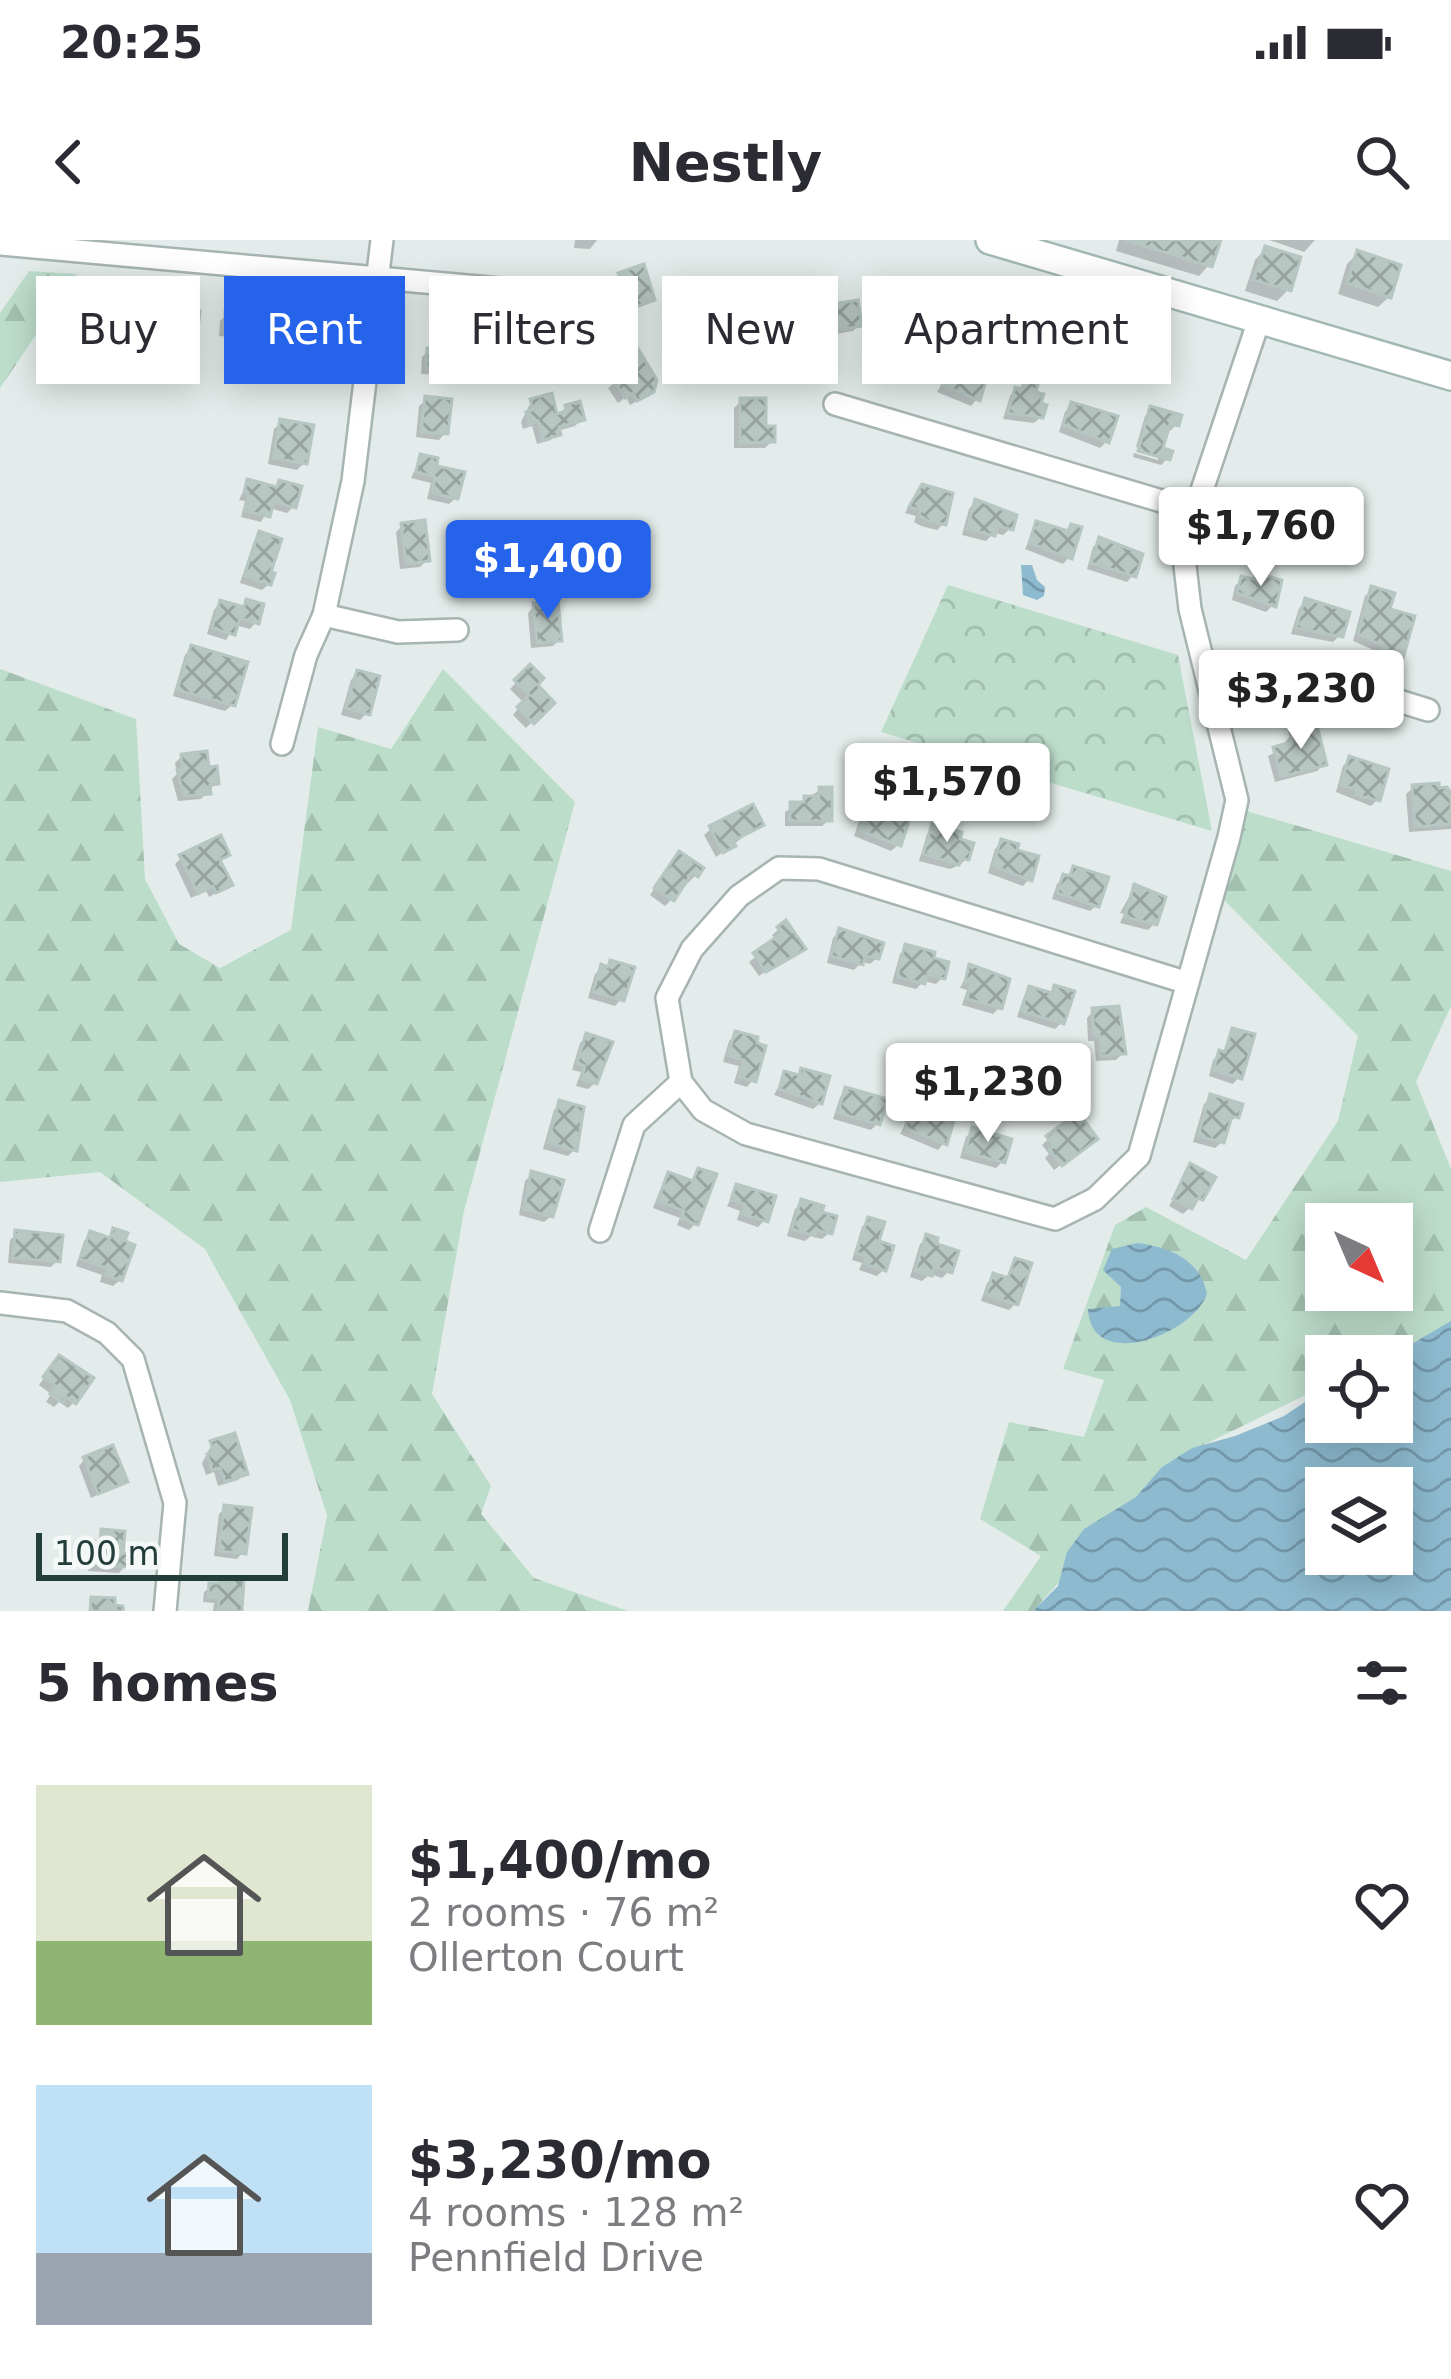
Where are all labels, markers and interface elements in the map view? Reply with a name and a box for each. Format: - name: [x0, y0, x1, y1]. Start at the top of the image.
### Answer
- text: 20:25: [60, 16, 203, 69]
- icon: back: [36, 129, 102, 195]
- icon: search: [1349, 129, 1415, 195]
- text: Nestly: [629, 131, 822, 194]
- chip: Buy: [36, 276, 200, 384]
- chip: Rent: [224, 276, 405, 384]
- chip: Filters: [429, 276, 638, 384]
- chip: New: [662, 276, 838, 384]
- chip: Apartment: [862, 276, 1171, 384]
- pin: $1,760: [1163, 487, 1359, 589]
- text: $1,760: [1186, 503, 1336, 548]
- pin: $1,400: [450, 520, 646, 622]
- text: $1,400: [473, 536, 623, 581]
- pin: $3,230: [1203, 650, 1399, 752]
- text: $3,230: [1226, 666, 1376, 711]
- pin: $1,570: [849, 743, 1045, 845]
- text: $1,570: [872, 759, 1022, 804]
- pin: $1,230: [890, 1043, 1086, 1145]
- text: $1,230: [913, 1059, 1063, 1104]
- north arrow: [1305, 1203, 1413, 1311]
- map controls: [1305, 1203, 1413, 1575]
- button: locate: [1305, 1335, 1413, 1443]
- button: layers: [1305, 1467, 1413, 1575]
- scale bar: [36, 1527, 288, 1580]
- text: 100 m: [54, 1534, 160, 1573]
- icon: filters: [1349, 1650, 1415, 1716]
- text: 5 homes: [36, 1654, 279, 1713]
- text: $1,400/mo: [408, 1831, 712, 1890]
- icon: home: [132, 1833, 276, 1977]
- icon: heart: [1349, 1872, 1415, 1938]
- text: 2 rooms · 76 m²: [408, 1890, 719, 1935]
- text: Ollerton Court: [408, 1935, 684, 1980]
- text: $3,230/mo: [408, 2131, 712, 2190]
- icon: home: [132, 2133, 276, 2277]
- icon: heart: [1349, 2172, 1415, 2238]
- text: 4 rooms · 128 m²: [408, 2190, 744, 2235]
- text: Pennfield Drive: [408, 2235, 704, 2280]

